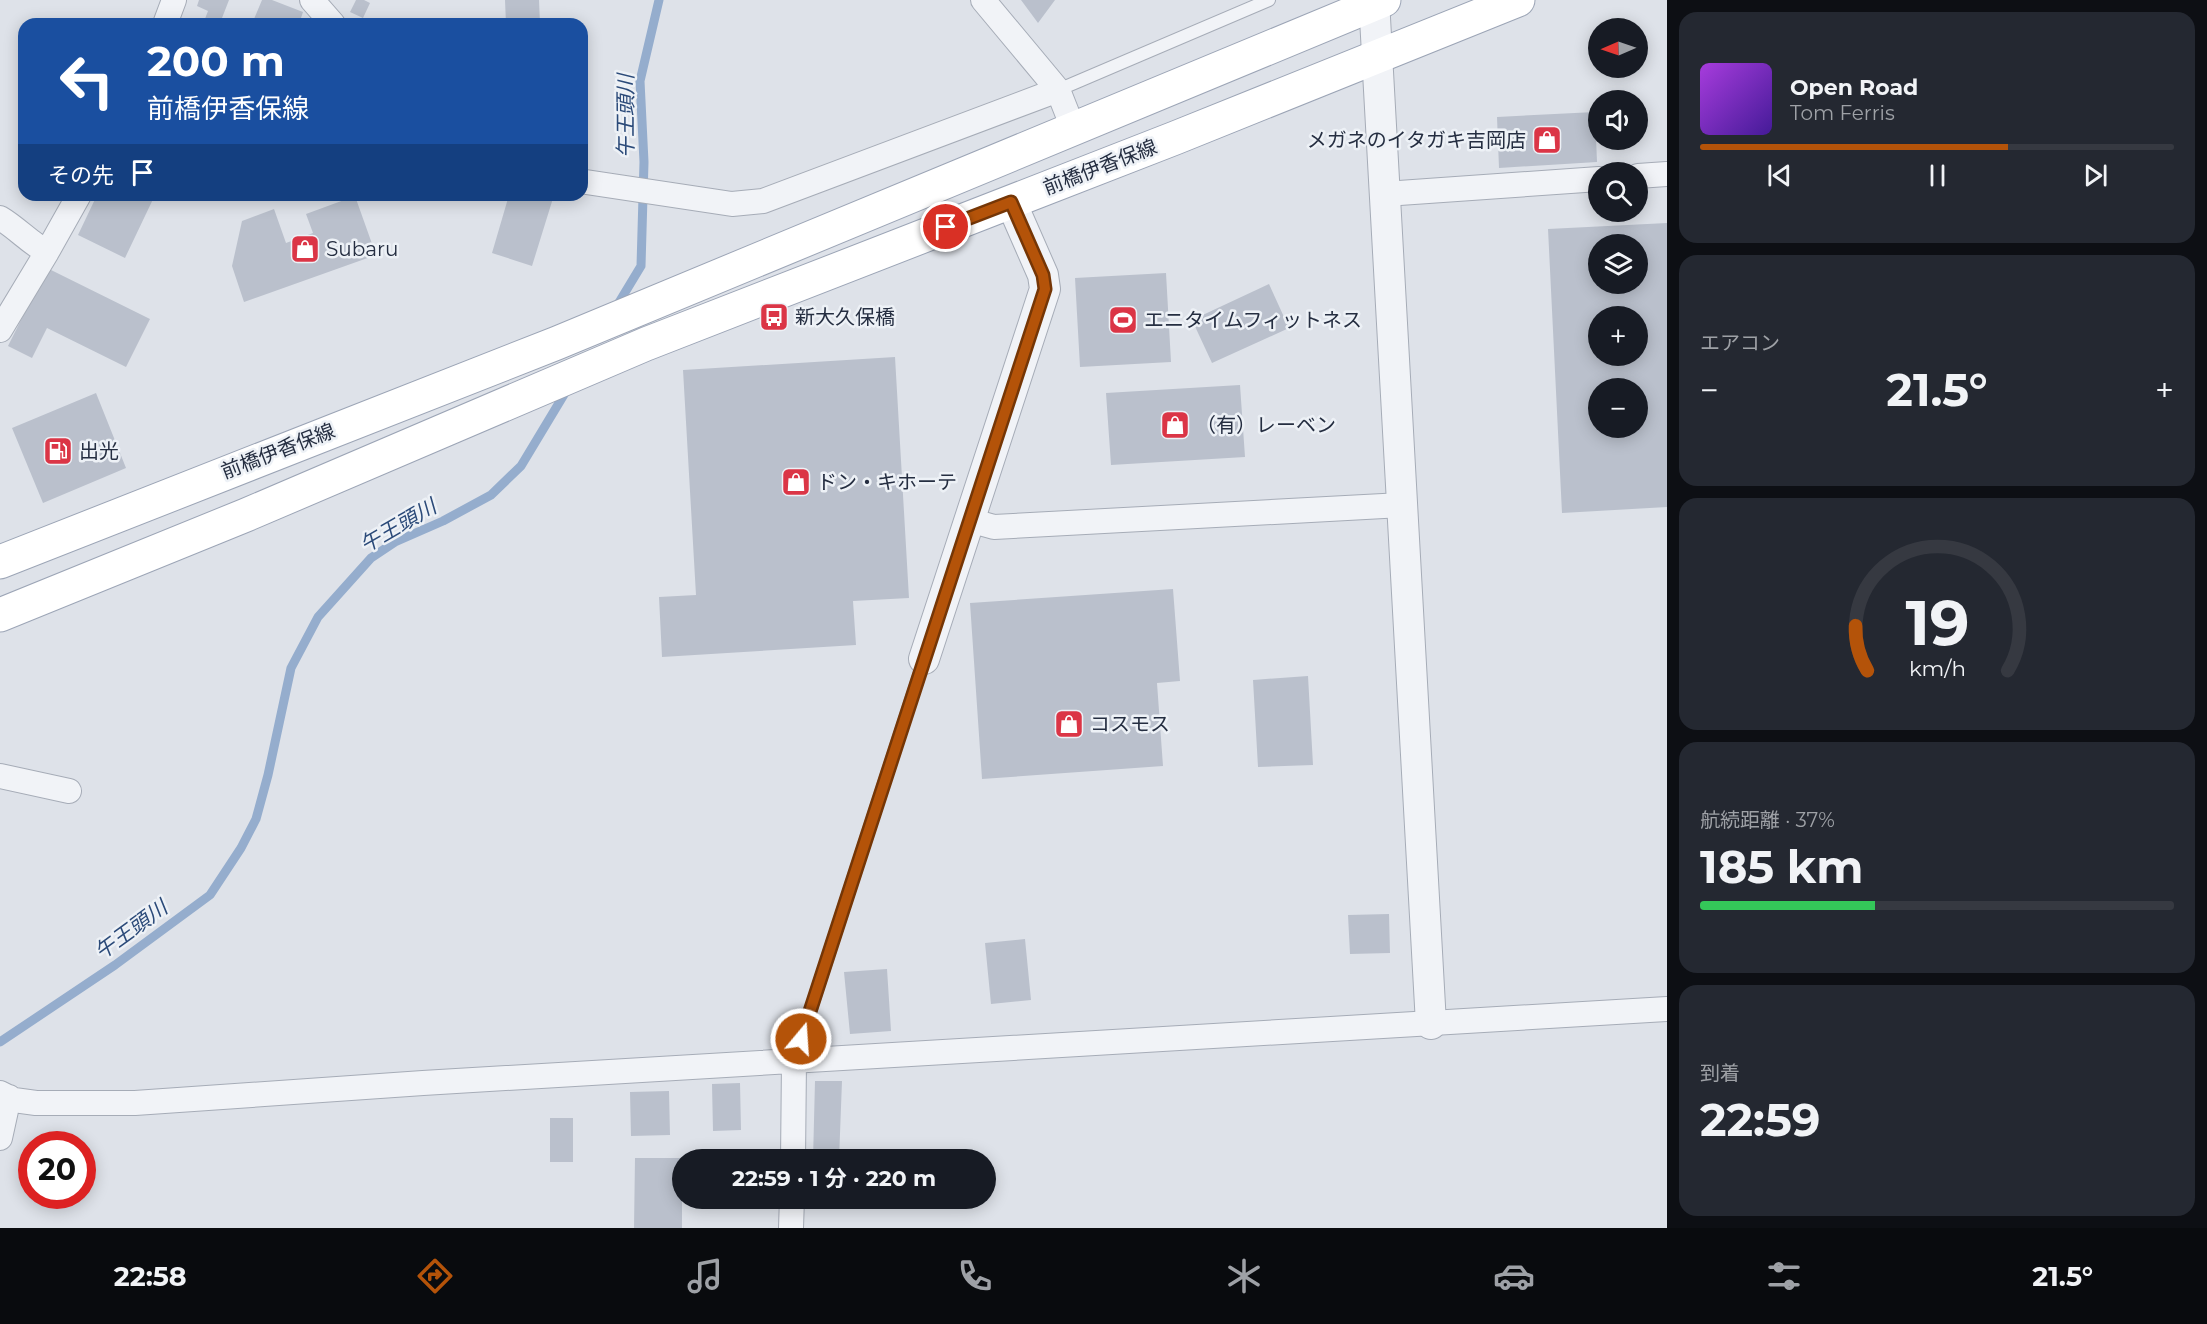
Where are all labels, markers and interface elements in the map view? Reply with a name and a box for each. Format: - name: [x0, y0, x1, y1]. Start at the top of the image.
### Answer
- north arrow: [1588, 18, 1648, 78]
- map controls: [1588, 18, 1648, 438]
- text: 200 m: [147, 35, 285, 87]
- icon: left: [48, 42, 126, 120]
- water label: 午王頭川: [613, 72, 638, 158]
- text: Open Road: [1790, 74, 1918, 101]
- button: sound: [1588, 90, 1648, 150]
- text: 前橋伊香保線: [147, 92, 309, 125]
- text: Tom Ferris: [1790, 101, 1895, 125]
- shop icon: メガネのイタガキ吉岡店: [1531, 124, 1563, 156]
- place label: メガネのイタガキ吉岡店: [1307, 128, 1526, 152]
- street label: 前橋伊香保線: [1040, 134, 1160, 200]
- icon: arrive: [126, 156, 159, 189]
- icon: previous: [1763, 159, 1796, 192]
- icon: pause: [1921, 159, 1954, 192]
- icon: next: [2079, 159, 2112, 192]
- text: その先: [48, 162, 114, 189]
- button: search: [1588, 162, 1648, 222]
- pin: [920, 201, 971, 252]
- icon: arrive: [929, 210, 962, 243]
- shop icon: Subaru: [289, 233, 321, 265]
- button: layers: [1588, 234, 1648, 294]
- place label: Subaru: [326, 237, 399, 261]
- bus stop icon: 新大久保橋: [758, 301, 790, 333]
- sports icon: エニタイムフィットネス: [1107, 304, 1139, 336]
- place label: 新大久保橋: [795, 305, 895, 329]
- button: +: [1588, 306, 1648, 366]
- place label: エニタイムフィットネス: [1144, 308, 1362, 332]
- text: エアコン: [1700, 331, 1780, 355]
- text: 21.5°: [1886, 362, 1988, 417]
- text: −: [1700, 370, 1719, 410]
- text: +: [2155, 370, 2174, 410]
- button: −: [1588, 378, 1648, 438]
- shop icon: （有）レーベン: [1159, 409, 1191, 441]
- place label: （有）レーベン: [1196, 413, 1336, 437]
- street label: 前橋伊香保線: [218, 418, 338, 484]
- fuel station icon: 出光: [42, 435, 74, 467]
- place label: 出光: [79, 439, 119, 463]
- shop icon: ドン・キホーテ: [780, 466, 812, 498]
- place label: ドン・キホーテ: [817, 470, 957, 494]
- water label: 午王頭川: [355, 493, 442, 557]
- text: 19: [1905, 585, 1969, 661]
- text: km/h: [1908, 655, 1966, 681]
- shop icon: コスモス: [1053, 708, 1085, 740]
- place label: コスモス: [1090, 712, 1170, 736]
- text: 航続距離 · 37%: [1700, 808, 1835, 832]
- text: 185 km: [1700, 839, 1863, 894]
- water label: 午王頭川: [89, 894, 174, 964]
- position arrow: [769, 1007, 833, 1071]
- text: 到着: [1700, 1061, 1740, 1085]
- text: 22:59: [1700, 1092, 1820, 1147]
- speed limit sign: 20: [18, 1131, 96, 1209]
- text: 22:59 · 1 分 · 220 m: [732, 1165, 936, 1192]
- icon: directions: [414, 1255, 456, 1297]
- icon: music: [684, 1255, 726, 1297]
- icon: phone: [954, 1255, 996, 1297]
- icon: climate: [1223, 1255, 1265, 1297]
- icon: car: [1493, 1255, 1535, 1297]
- icon: filters: [1763, 1255, 1805, 1297]
- text: 22:58: [114, 1260, 187, 1293]
- text: 21.5°: [2032, 1260, 2093, 1293]

